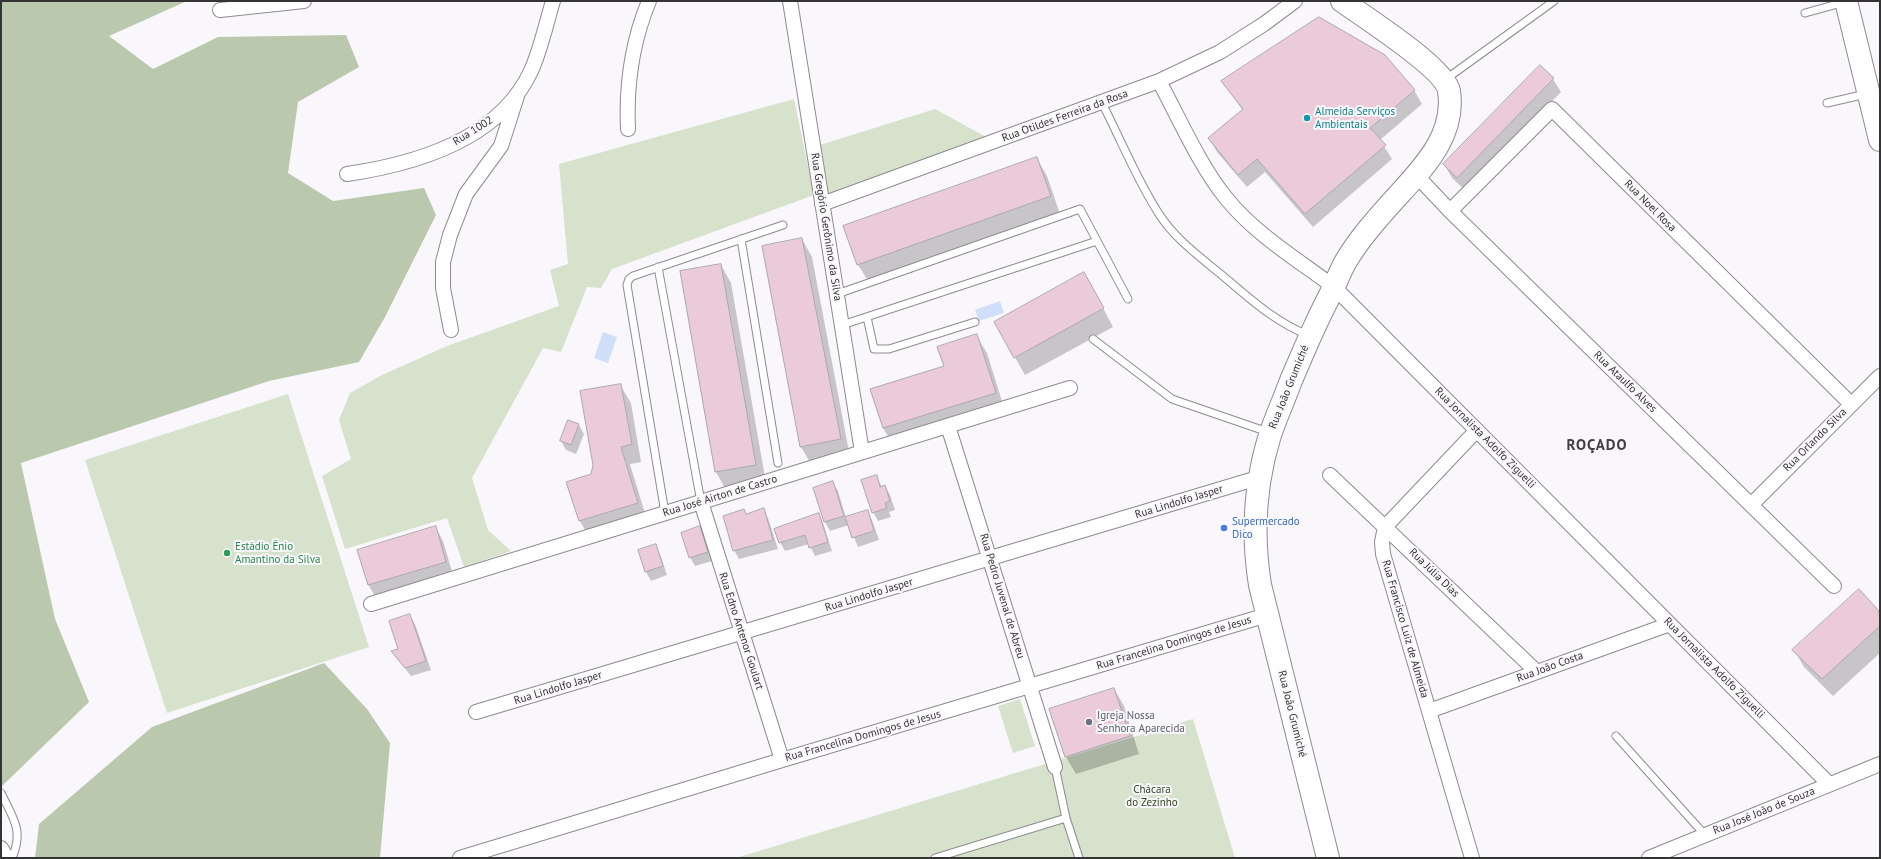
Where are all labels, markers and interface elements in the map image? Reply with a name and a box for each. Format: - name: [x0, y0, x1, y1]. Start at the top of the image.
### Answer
- street label: Rua Otildes Ferreira da Rosa: [1000, 87, 1130, 145]
- place label: Almeida Serviços Ambientais: [1315, 105, 1395, 131]
- marker: Almeida Serviços Ambientais: [1302, 113, 1312, 123]
- street label: Rua 1002: [451, 114, 495, 148]
- street label: Rua Gregório Gerônimo da Silva: [808, 152, 844, 302]
- street label: Rua Noel Rosa: [1621, 177, 1679, 235]
- street label: Rua João Grumiché: [1266, 343, 1312, 431]
- street label: Rua Ataulfo Alves: [1591, 349, 1659, 415]
- street label: Rua Jornalista Adolfo Ziguelli: [1432, 385, 1538, 491]
- street label: Rua Orlando Silva: [1781, 406, 1849, 474]
- district label: ROÇADO: [1566, 437, 1628, 455]
- street label: Rua José Airton de Castro: [661, 472, 779, 520]
- street label: Rua Lindolfo Jasper: [1133, 482, 1225, 522]
- place label: Supermercado Dico: [1232, 515, 1300, 541]
- marker: Supermercado Dico: [1219, 523, 1229, 533]
- street label: Rua Pedro Juvenal de Abreu: [977, 532, 1027, 660]
- place label: Estádio Ênio Amantino da Silva: [235, 540, 320, 566]
- street label: Rua Júlia Dias: [1406, 546, 1462, 600]
- marker: Estádio Ênio Amantino da Silva: [222, 548, 232, 558]
- street label: Rua Francisco Luiz de Almeida: [1379, 559, 1431, 699]
- street label: Rua Edno Antenor Goulart: [716, 571, 766, 691]
- street label: Rua Lindolfo Jasper: [823, 575, 915, 615]
- street label: Rua Francelina Domingos de Jesus: [1095, 613, 1253, 673]
- street label: Rua Jornalista Adolfo Ziguelli: [1661, 615, 1767, 721]
- street label: Rua João Costa: [1515, 649, 1585, 685]
- street label: Rua Lindolfo Jasper: [512, 668, 604, 708]
- street label: Rua João Grumiché: [1275, 669, 1309, 759]
- street label: Rua Francelina Domingos de Jesus: [784, 707, 942, 765]
- place label: Igreja Nossa Senhora Aparecida: [1097, 709, 1185, 735]
- marker: Igreja Nossa Senhora Aparecida: [1084, 717, 1094, 727]
- park label: Chácara do Zezinho: [1126, 783, 1178, 809]
- street label: Rua José João de Souza: [1711, 784, 1817, 838]

